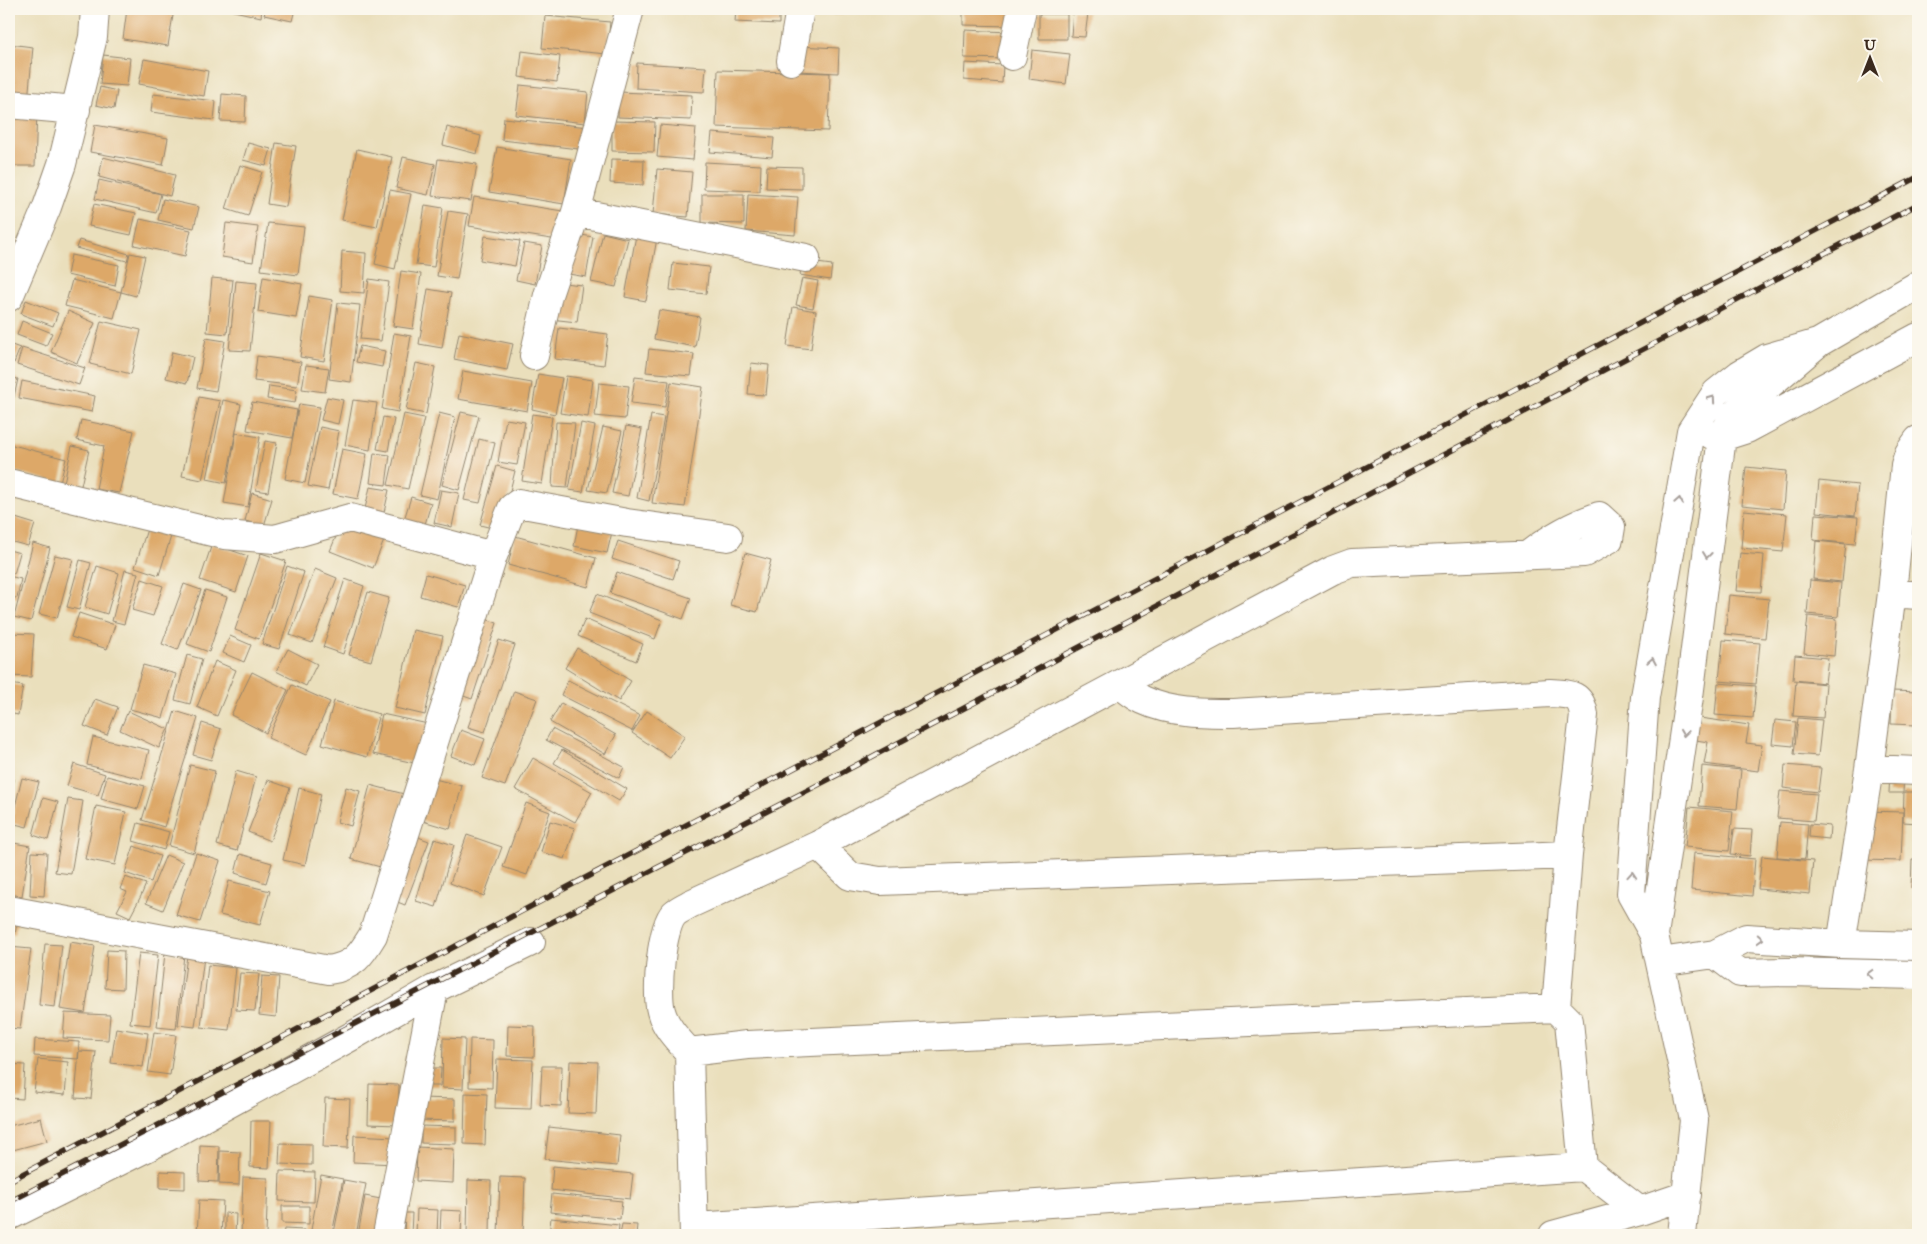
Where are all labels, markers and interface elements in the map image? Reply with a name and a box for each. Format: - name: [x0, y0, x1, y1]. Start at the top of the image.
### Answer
- north arrow: [1844, 32, 1894, 82]
- text: U: [1863, 37, 1877, 55]
- one-way arrow: [1706, 395, 1715, 405]
- one-way arrow: [1674, 496, 1684, 505]
- one-way arrow: [1702, 551, 1713, 559]
- one-way arrow: [1646, 656, 1656, 665]
- one-way arrow: [1679, 730, 1690, 738]
- one-way arrow: [1627, 871, 1638, 879]
- one-way arrow: [1756, 934, 1764, 945]
- one-way arrow: [1865, 968, 1873, 979]

